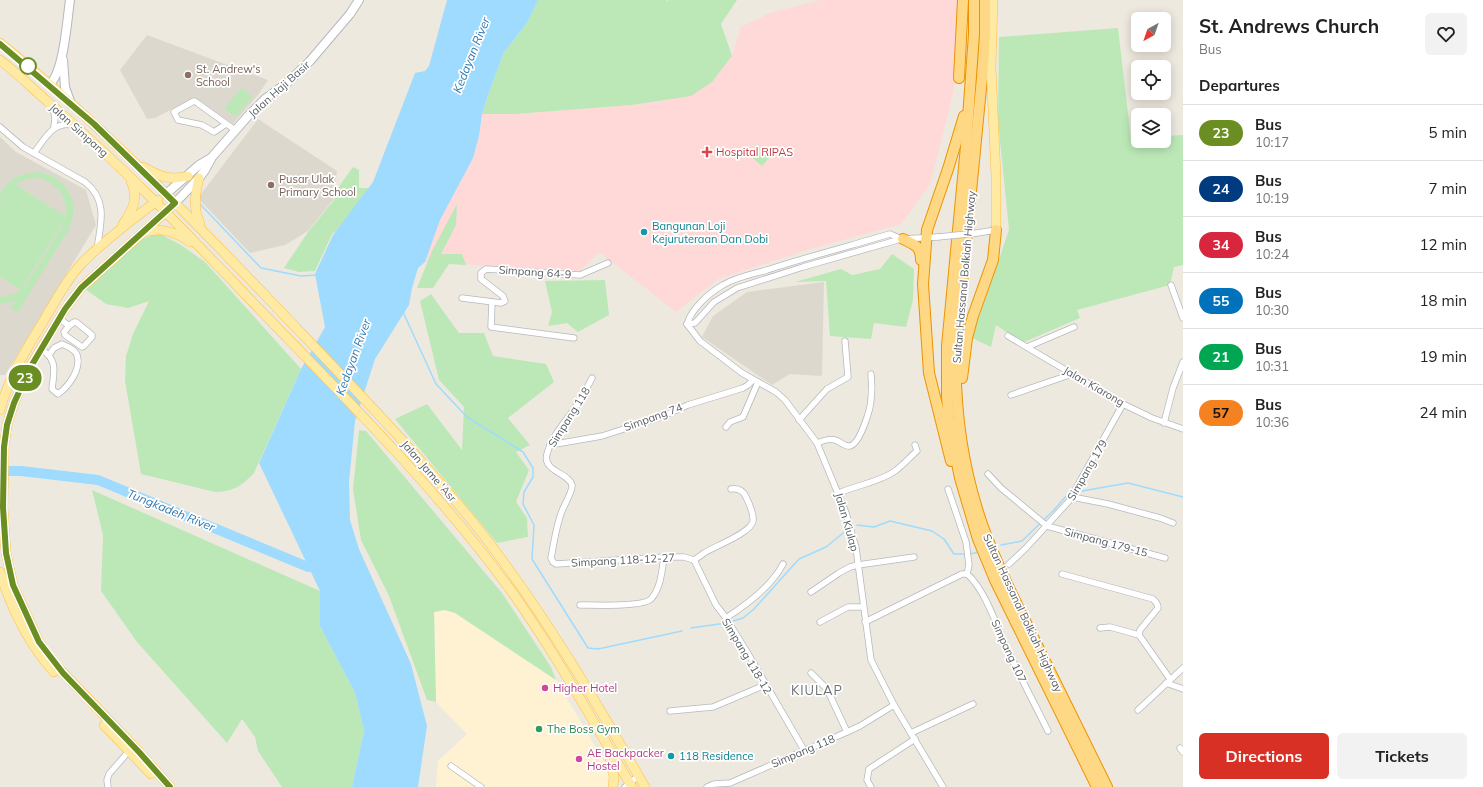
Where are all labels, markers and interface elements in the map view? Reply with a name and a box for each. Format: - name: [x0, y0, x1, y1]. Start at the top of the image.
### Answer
- north arrow: [1131, 12, 1171, 52]
- map controls: [1131, 12, 1171, 148]
- button: heart: [1425, 13, 1467, 55]
- water label: Kedayan River: [449, 14, 493, 95]
- text: St. Andrews Church: [1199, 14, 1379, 38]
- text: Bus: [1199, 41, 1222, 57]
- unlabelled marker: [19, 57, 37, 75]
- street label: Jalan Haji Basir: [245, 58, 313, 120]
- button: locate: [1131, 60, 1171, 100]
- place label: St. Andrew's School: [196, 62, 261, 89]
- marker: St. Andrew's School: [183, 70, 193, 80]
- text: Departures: [1199, 76, 1280, 95]
- street label: Jalan Simpang: [47, 100, 111, 160]
- button: layers: [1131, 108, 1171, 148]
- text: Bus: [1255, 115, 1282, 134]
- text: 5 min: [1429, 123, 1467, 142]
- text: 23: [1213, 124, 1229, 142]
- text: 10:17: [1255, 134, 1289, 150]
- place label: Hospital RIPAS: [716, 145, 793, 159]
- marker: Hospital RIPAS: [701, 146, 713, 158]
- text: Bus: [1255, 171, 1282, 190]
- place label: Pusar Ulak Primary School: [279, 172, 356, 199]
- text: 7 min: [1429, 179, 1467, 198]
- marker: Pusar Ulak Primary School: [266, 180, 276, 190]
- text: 24: [1213, 180, 1229, 198]
- street label: Sultan Hassanal Bolkiah Highway: [949, 190, 979, 364]
- text: 10:19: [1255, 190, 1289, 206]
- place label: Bangunan Loji Kejuruteraan Dan Dobi: [652, 219, 768, 246]
- marker: Bangunan Loji Kejuruteraan Dan Dobi: [639, 227, 649, 237]
- text: Bus: [1255, 227, 1282, 246]
- text: 12 min: [1420, 235, 1467, 254]
- text: 34: [1213, 236, 1229, 254]
- text: 10:24: [1255, 246, 1289, 262]
- street label: Simpang 64-9: [498, 262, 572, 282]
- text: Bus: [1255, 283, 1282, 302]
- text: 18 min: [1420, 291, 1467, 310]
- text: 55: [1213, 292, 1229, 310]
- text: 10:30: [1255, 302, 1289, 318]
- water label: Kedayan River: [332, 316, 374, 397]
- text: Bus: [1255, 339, 1282, 358]
- text: 19 min: [1420, 347, 1467, 366]
- text: 21: [1213, 348, 1229, 366]
- text: 10:31: [1255, 358, 1289, 374]
- street label: Jalan Kiarong: [1061, 363, 1127, 409]
- line badge: 23: [7, 365, 43, 391]
- text: 23: [17, 369, 33, 387]
- street label: Simpang 118: [545, 384, 593, 450]
- text: Bus: [1255, 395, 1282, 414]
- street label: Simpang 74: [622, 400, 685, 434]
- text: 24 min: [1420, 403, 1467, 422]
- text: 57: [1213, 404, 1229, 422]
- text: 10:36: [1255, 414, 1289, 430]
- street label: Jalan Jame 'Asr: [398, 437, 460, 505]
- street label: Simpang 179: [1064, 437, 1110, 503]
- water label: Tungkadeh River: [125, 486, 218, 535]
- street label: Jalan Kiulap: [832, 491, 862, 553]
- street label: Simpang 179-15: [1063, 524, 1150, 560]
- street label: Sultan Hassanal Bolkiah Highway: [980, 532, 1066, 695]
- street label: Simpang 118-12-27: [571, 550, 675, 570]
- street label: Simpang 118-12: [719, 616, 775, 697]
- street label: Simpang 107: [988, 617, 1030, 685]
- place label: Higher Hotel: [553, 681, 617, 695]
- district label: KIULAP: [791, 682, 843, 698]
- marker: Higher Hotel: [540, 683, 550, 693]
- place label: The Boss Gym: [547, 722, 620, 736]
- marker: The Boss Gym: [534, 724, 544, 734]
- street label: Simpang 118: [769, 731, 837, 771]
- button: Directions: [1199, 733, 1329, 779]
- button: Tickets: [1337, 733, 1467, 779]
- place label: AE Backpacker Hostel: [587, 746, 664, 773]
- place label: 118 Residence: [679, 749, 754, 763]
- marker: 118 Residence: [666, 751, 676, 761]
- marker: AE Backpacker Hostel: [574, 754, 584, 764]

